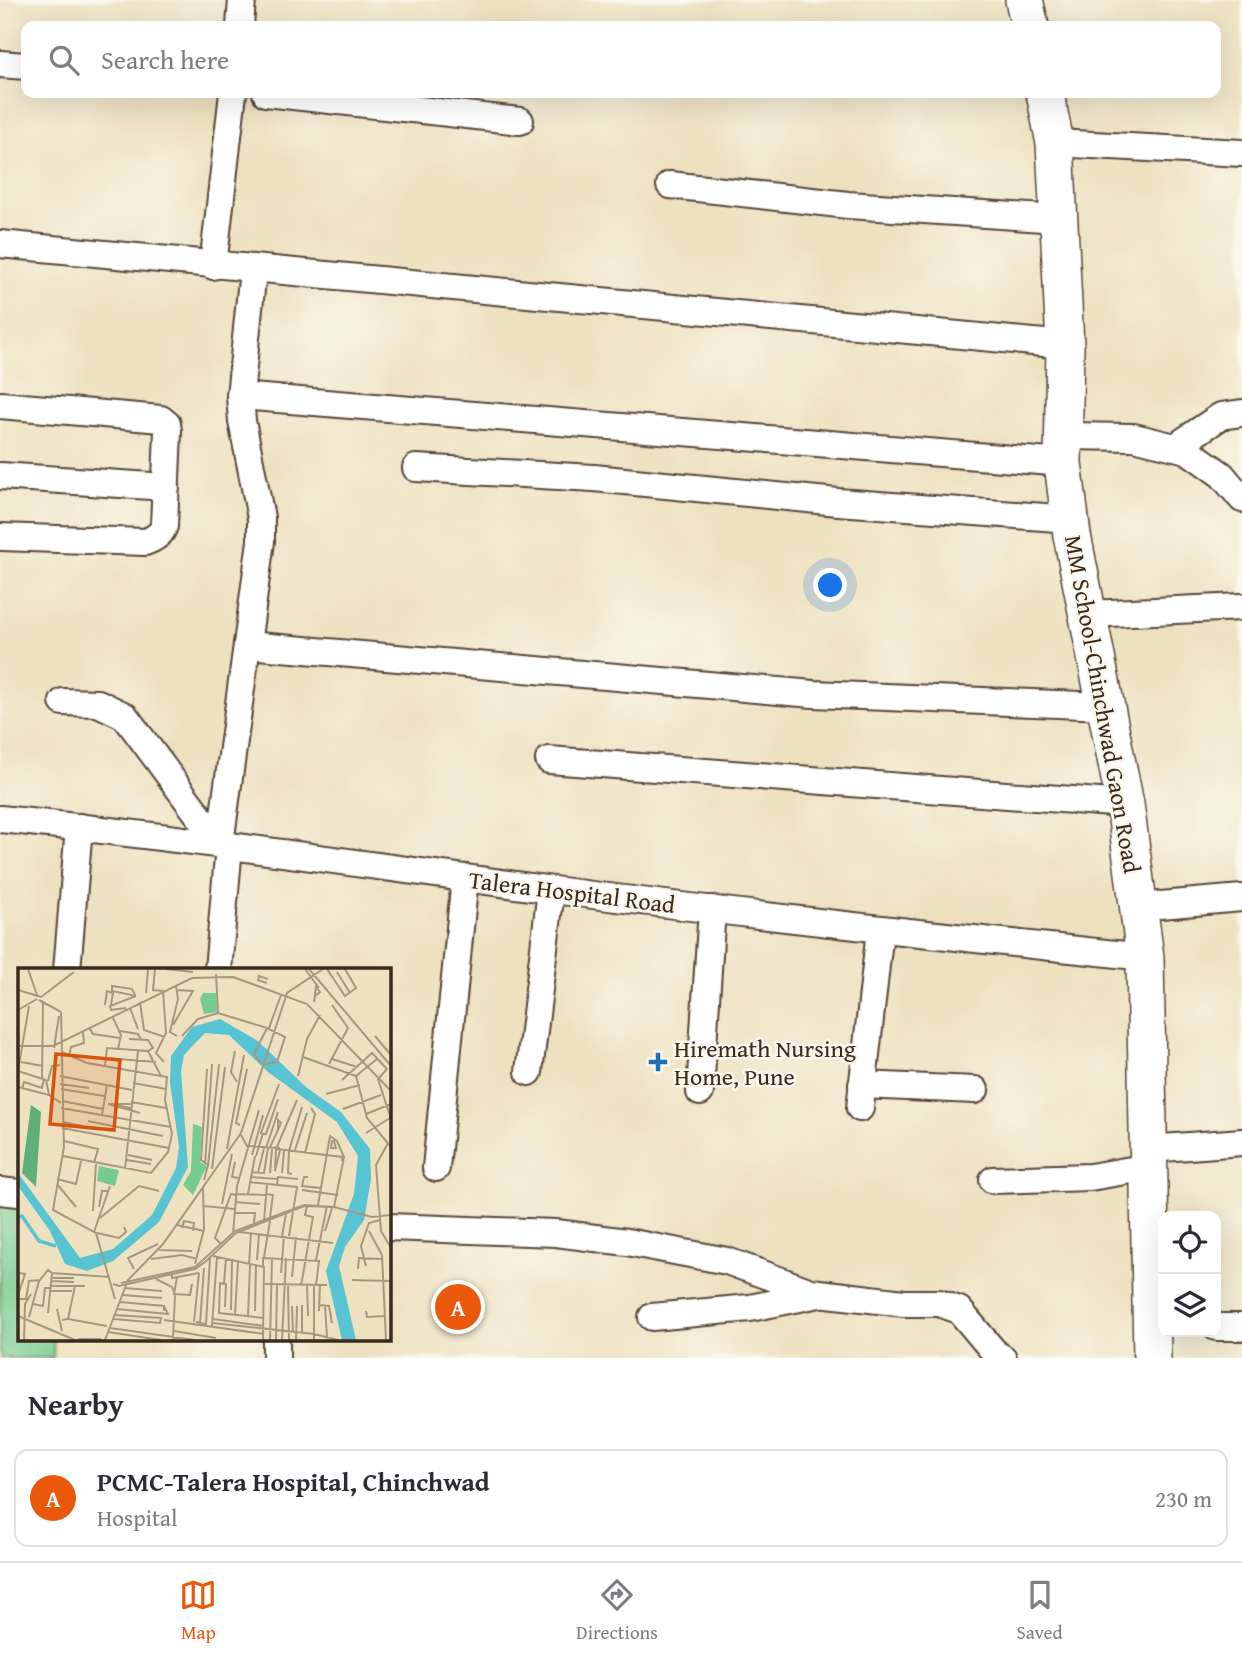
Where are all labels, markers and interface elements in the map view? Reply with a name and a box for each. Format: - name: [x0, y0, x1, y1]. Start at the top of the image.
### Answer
- search box: [21, 21, 1221, 98]
- text: Search here: [101, 40, 229, 79]
- icon: search: [45, 41, 83, 79]
- street label: MM School-Chinchwad Gaon Road: [1056, 532, 1150, 876]
- your location: [813, 568, 847, 602]
- street label: Talera Hospital Road: [467, 862, 677, 922]
- inset map: [18, 968, 390, 1340]
- place label: Hiremath Nursing Home, Pune: [674, 1031, 856, 1094]
- marker: Hiremath Nursing Home, Pune: [648, 1052, 668, 1072]
- map controls: [1158, 1211, 1221, 1337]
- button: locate: [1158, 1211, 1221, 1274]
- button: layers: [1158, 1274, 1221, 1337]
- pin: A: [435, 1281, 481, 1333]
- text: Nearby: [28, 1382, 124, 1426]
- text: PCMC-Talera Hospital, Chinchwad: [97, 1462, 490, 1501]
- text: A: [46, 1482, 60, 1515]
- text: 230 m: [1155, 1482, 1212, 1515]
- text: Hospital: [97, 1501, 177, 1534]
- tab: Map: [179, 1576, 217, 1646]
- tab: Directions: [576, 1576, 658, 1646]
- tab: Saved: [1017, 1576, 1063, 1646]

